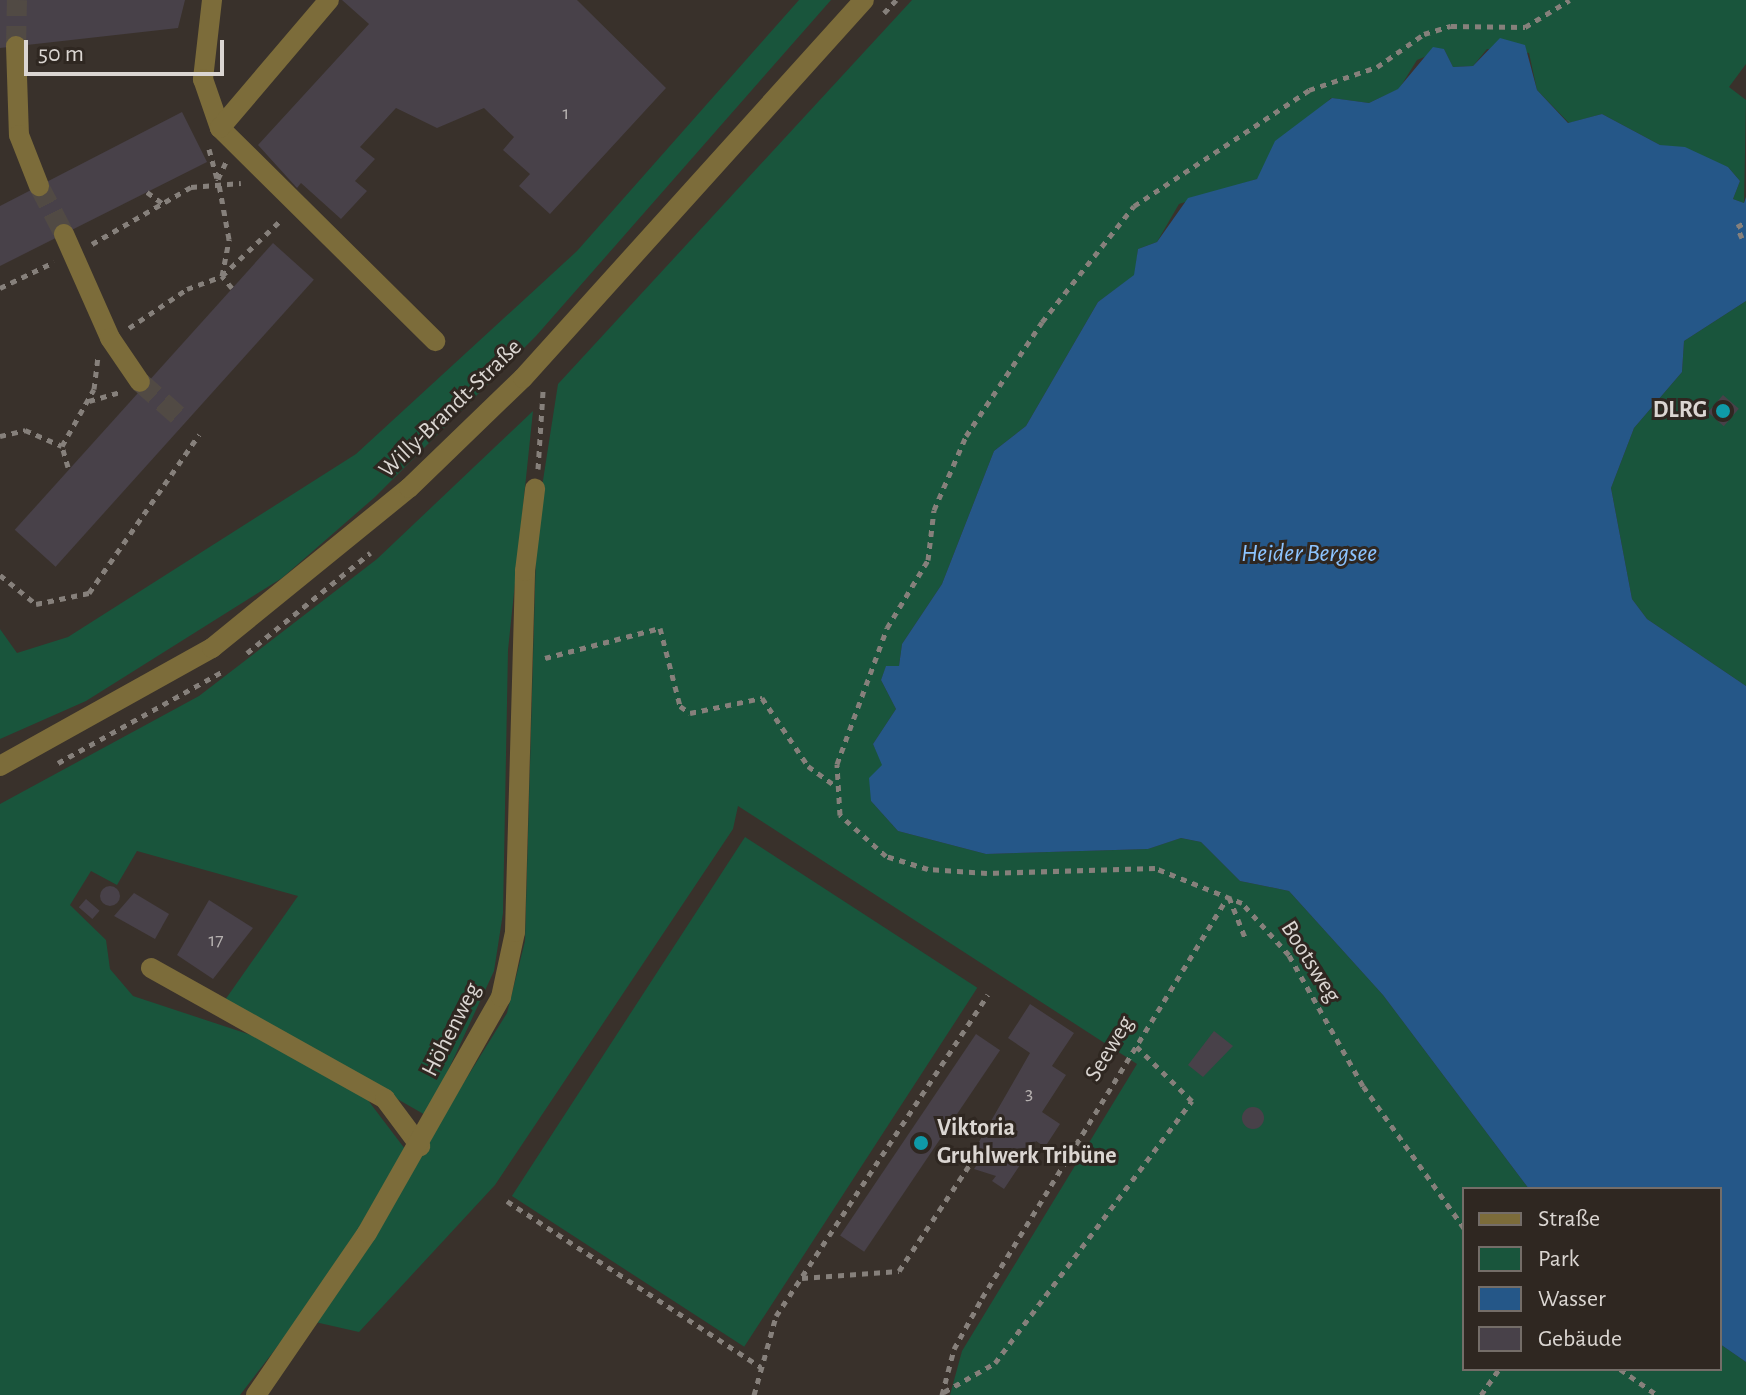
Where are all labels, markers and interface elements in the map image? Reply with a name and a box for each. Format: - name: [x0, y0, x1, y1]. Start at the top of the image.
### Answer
- scale bar: [28, 24, 228, 74]
- text: 50 m: [38, 42, 84, 66]
- house number: 1: [563, 101, 569, 125]
- street label: Willy-Brandt-Straße: [373, 333, 529, 485]
- place label: DLRG: [1653, 397, 1707, 425]
- marker: DLRG: [1714, 402, 1732, 420]
- water label: Heider Bergsee: [1241, 538, 1377, 570]
- street label: Bootsweg: [1274, 916, 1346, 1008]
- house number: 17: [208, 928, 224, 952]
- street label: Höhenweg: [416, 978, 488, 1082]
- street label: Seeweg: [1079, 1011, 1141, 1087]
- house number: 3: [1025, 1081, 1033, 1105]
- place label: Viktoria Gruhlwerk Tribüne: [937, 1115, 1117, 1171]
- marker: Viktoria Gruhlwerk Tribüne: [912, 1134, 930, 1152]
- legend: [1462, 1187, 1722, 1371]
- text: Straße: [1538, 1207, 1600, 1231]
- text: Park: [1538, 1247, 1579, 1271]
- text: Wasser: [1538, 1287, 1606, 1311]
- text: Gebäude: [1538, 1327, 1622, 1351]

